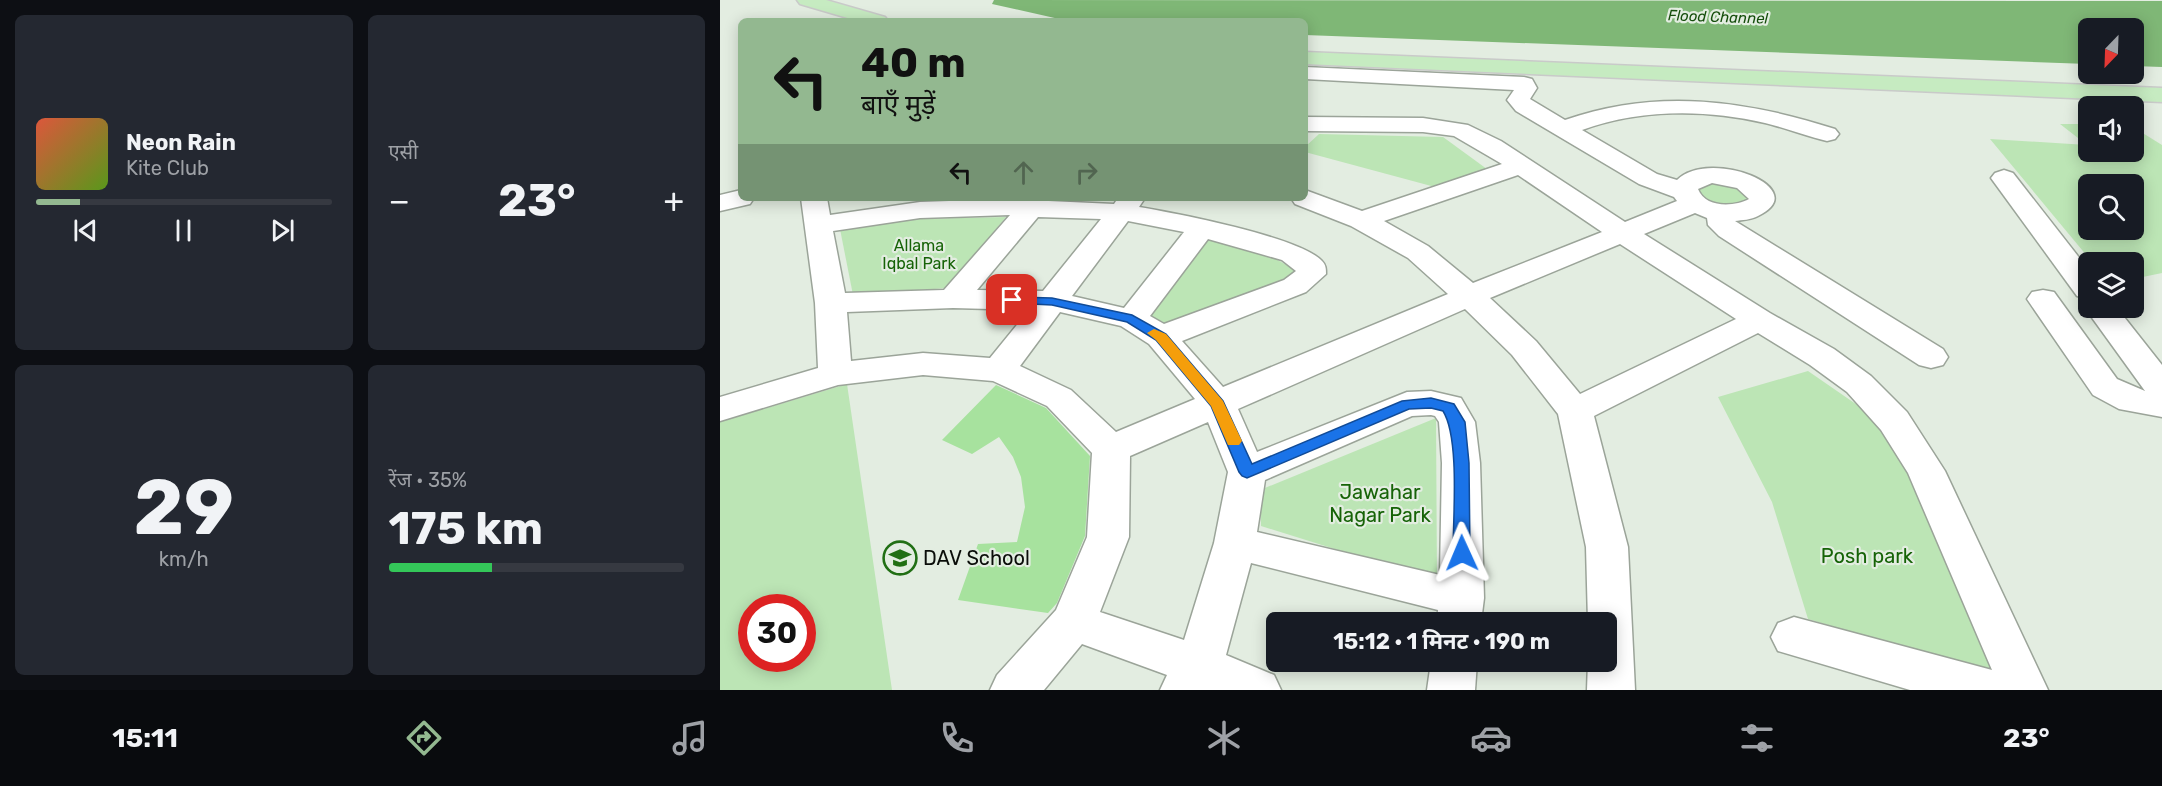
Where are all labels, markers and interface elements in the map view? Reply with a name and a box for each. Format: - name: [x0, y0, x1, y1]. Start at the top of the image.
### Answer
- water label: Flood Channel: [1668, 6, 1769, 28]
- north arrow: [2078, 18, 2144, 84]
- map controls: [2078, 18, 2144, 318]
- text: 40 m: [861, 38, 966, 88]
- icon: left: [762, 42, 840, 120]
- text: बाएँ मुड़ें: [861, 89, 936, 121]
- button: sound: [2078, 96, 2144, 162]
- text: Neon Rain: [126, 129, 236, 156]
- text: एसी: [389, 140, 418, 164]
- text: Kite Club: [126, 156, 209, 180]
- icon: left: [944, 156, 977, 189]
- icon: ahead: [1007, 156, 1040, 189]
- icon: right: [1070, 156, 1103, 189]
- text: 23°: [498, 174, 575, 227]
- button: search: [2078, 174, 2144, 240]
- text: −: [389, 181, 410, 220]
- text: +: [663, 181, 684, 220]
- icon: previous: [69, 214, 102, 247]
- icon: pause: [167, 214, 200, 247]
- icon: next: [266, 214, 299, 247]
- park label: Allama Iqbal Park: [882, 236, 956, 273]
- button: layers: [2078, 252, 2144, 318]
- pin: [986, 274, 1037, 325]
- icon: arrive: [995, 283, 1028, 316]
- text: 29: [133, 461, 234, 554]
- text: रेंज · 35%: [389, 468, 467, 492]
- park label: Jawahar Nagar Park: [1329, 480, 1431, 527]
- text: 175 km: [389, 502, 543, 555]
- position arrow: [1430, 521, 1494, 585]
- school or university icon: DAV School: [882, 540, 918, 576]
- park label: Posh park: [1821, 544, 1914, 568]
- place label: DAV School: [923, 546, 1030, 570]
- text: km/h: [159, 547, 209, 571]
- speed limit sign: 30: [738, 594, 816, 672]
- text: 15:12 · 1 मिनट · 190 m: [1333, 628, 1550, 655]
- icon: directions: [403, 717, 445, 759]
- icon: music: [669, 717, 711, 759]
- icon: phone: [936, 717, 978, 759]
- icon: climate: [1203, 717, 1245, 759]
- icon: car: [1470, 717, 1512, 759]
- icon: filters: [1736, 717, 1778, 759]
- text: 15:11: [112, 722, 178, 754]
- text: 23°: [2003, 722, 2050, 754]

